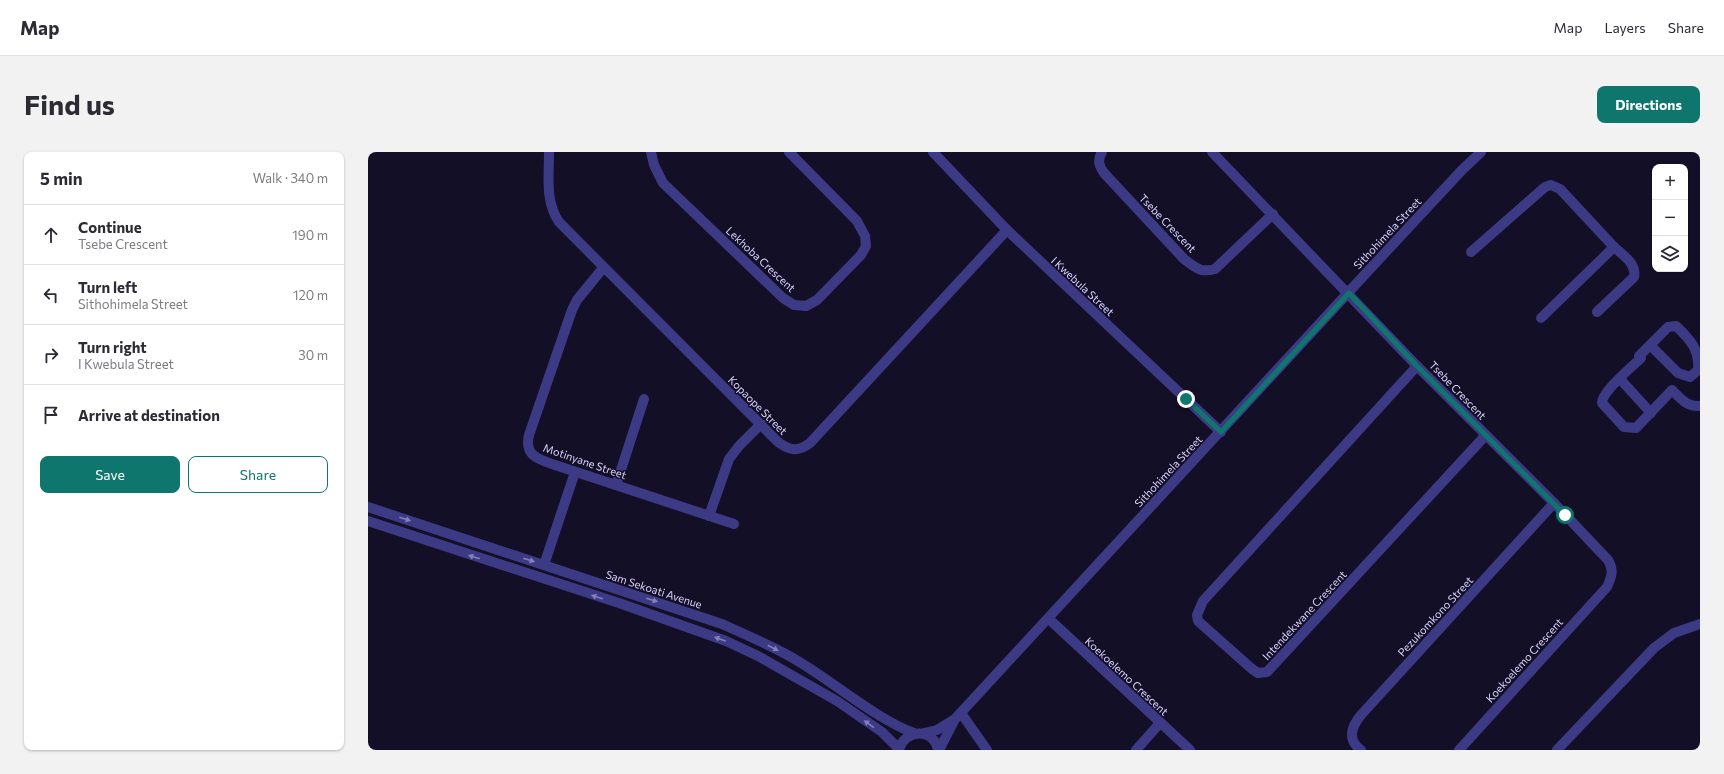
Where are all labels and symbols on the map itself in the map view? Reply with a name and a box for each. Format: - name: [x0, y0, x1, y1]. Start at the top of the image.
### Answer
- street label: Tsebe Crescent: [1137, 191, 1199, 255]
- street label: Sithohimela Street: [1351, 194, 1424, 271]
- street label: Lekhoba Crescent: [724, 224, 799, 295]
- street label: I Kwebula Street: [1049, 254, 1117, 319]
- street label: Tsebe Crescent: [1427, 358, 1489, 422]
- street label: Kopaope Street: [726, 373, 790, 437]
- route end: [1177, 390, 1195, 408]
- street label: Sithohimela Street: [1132, 432, 1205, 509]
- street label: Motinyane Street: [542, 441, 629, 481]
- route start: [1556, 506, 1574, 524]
- one-way arrow: [399, 516, 411, 522]
- one-way arrow: [467, 554, 479, 560]
- one-way arrow: [523, 557, 535, 563]
- street label: Sam Sekoati Avenue: [604, 567, 704, 611]
- street label: Intendekwane Crescent: [1259, 567, 1349, 662]
- street label: Pezukomkono Street: [1395, 573, 1476, 659]
- one-way arrow: [591, 593, 603, 599]
- one-way arrow: [646, 598, 658, 604]
- street label: Koekoelemo Crescent: [1483, 615, 1566, 705]
- street label: Koekoelemo Crescent: [1083, 634, 1172, 718]
- one-way arrow: [714, 635, 726, 641]
- one-way arrow: [767, 644, 779, 651]
- one-way arrow: [864, 720, 875, 728]

